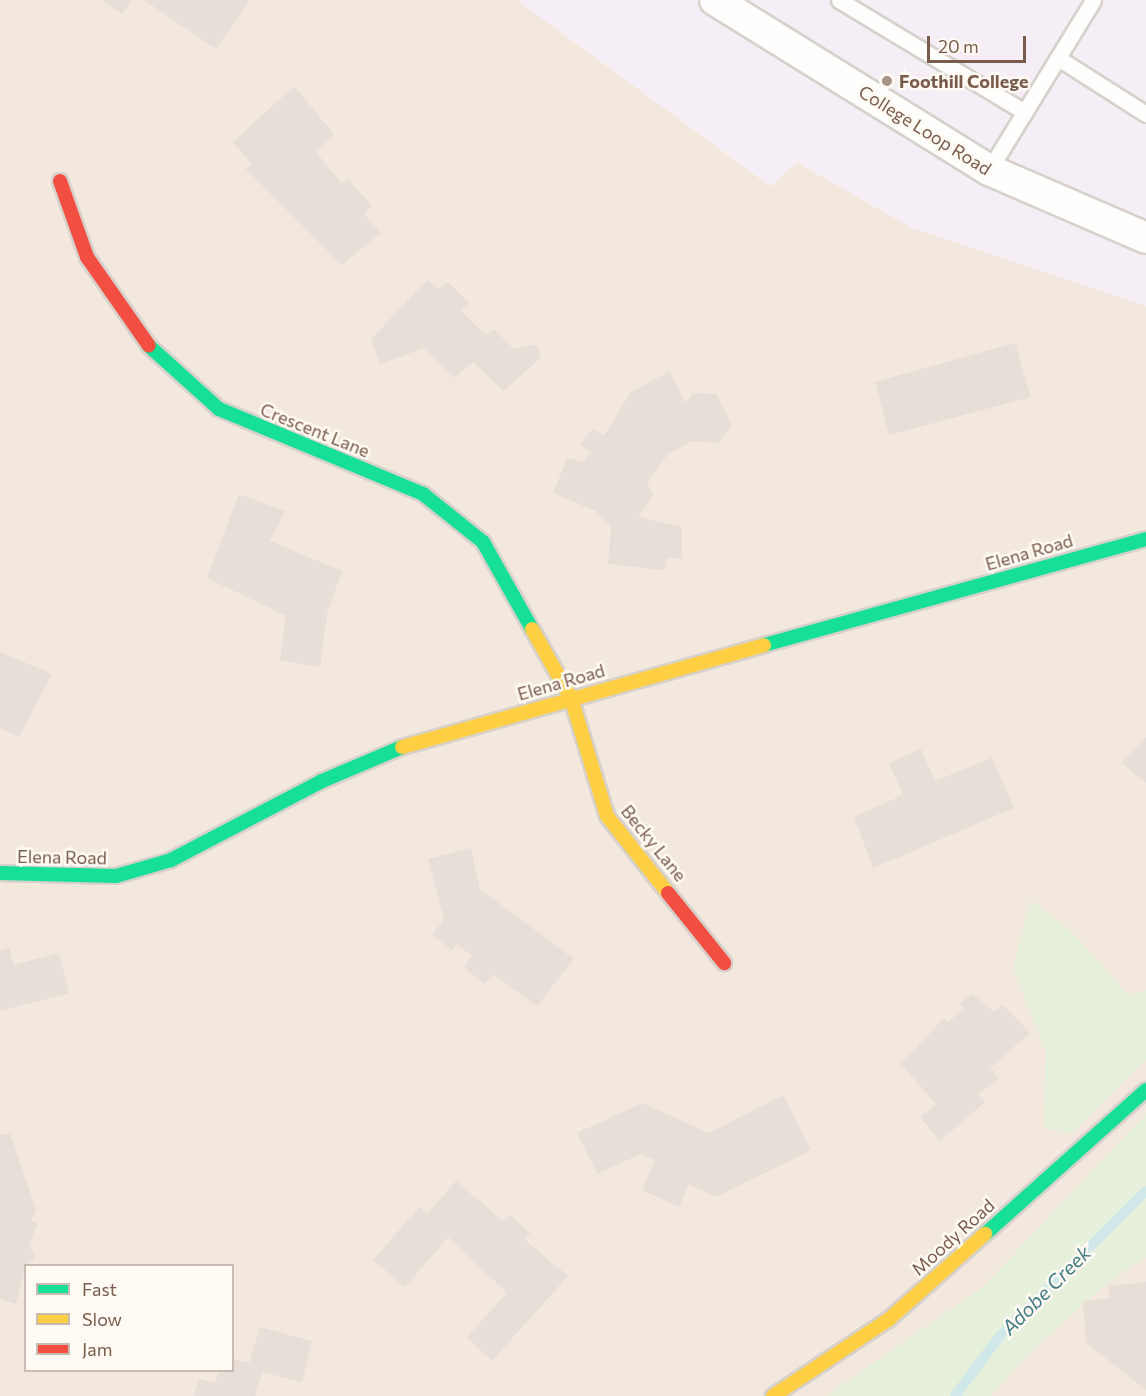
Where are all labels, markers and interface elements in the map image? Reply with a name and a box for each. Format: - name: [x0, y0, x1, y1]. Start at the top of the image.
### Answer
- scale bar: [930, 24, 1029, 62]
- text: 20 m: [938, 35, 979, 57]
- place label: Foothill College: [899, 70, 1028, 92]
- marker: Foothill College: [880, 74, 894, 88]
- street label: College Loop Road: [855, 81, 995, 179]
- street label: Crescent Lane: [257, 398, 373, 462]
- street label: Elena Road: [983, 529, 1075, 575]
- street label: Elena Road: [515, 659, 607, 705]
- street label: Becky Lane: [617, 800, 691, 886]
- street label: Elena Road: [17, 845, 107, 869]
- street label: Moody Road: [907, 1194, 999, 1280]
- water label: Adobe Creek: [996, 1240, 1096, 1340]
- legend: [24, 1264, 234, 1372]
- text: Fast: [82, 1278, 117, 1300]
- text: Slow: [82, 1308, 122, 1330]
- text: Jam: [82, 1338, 112, 1360]

